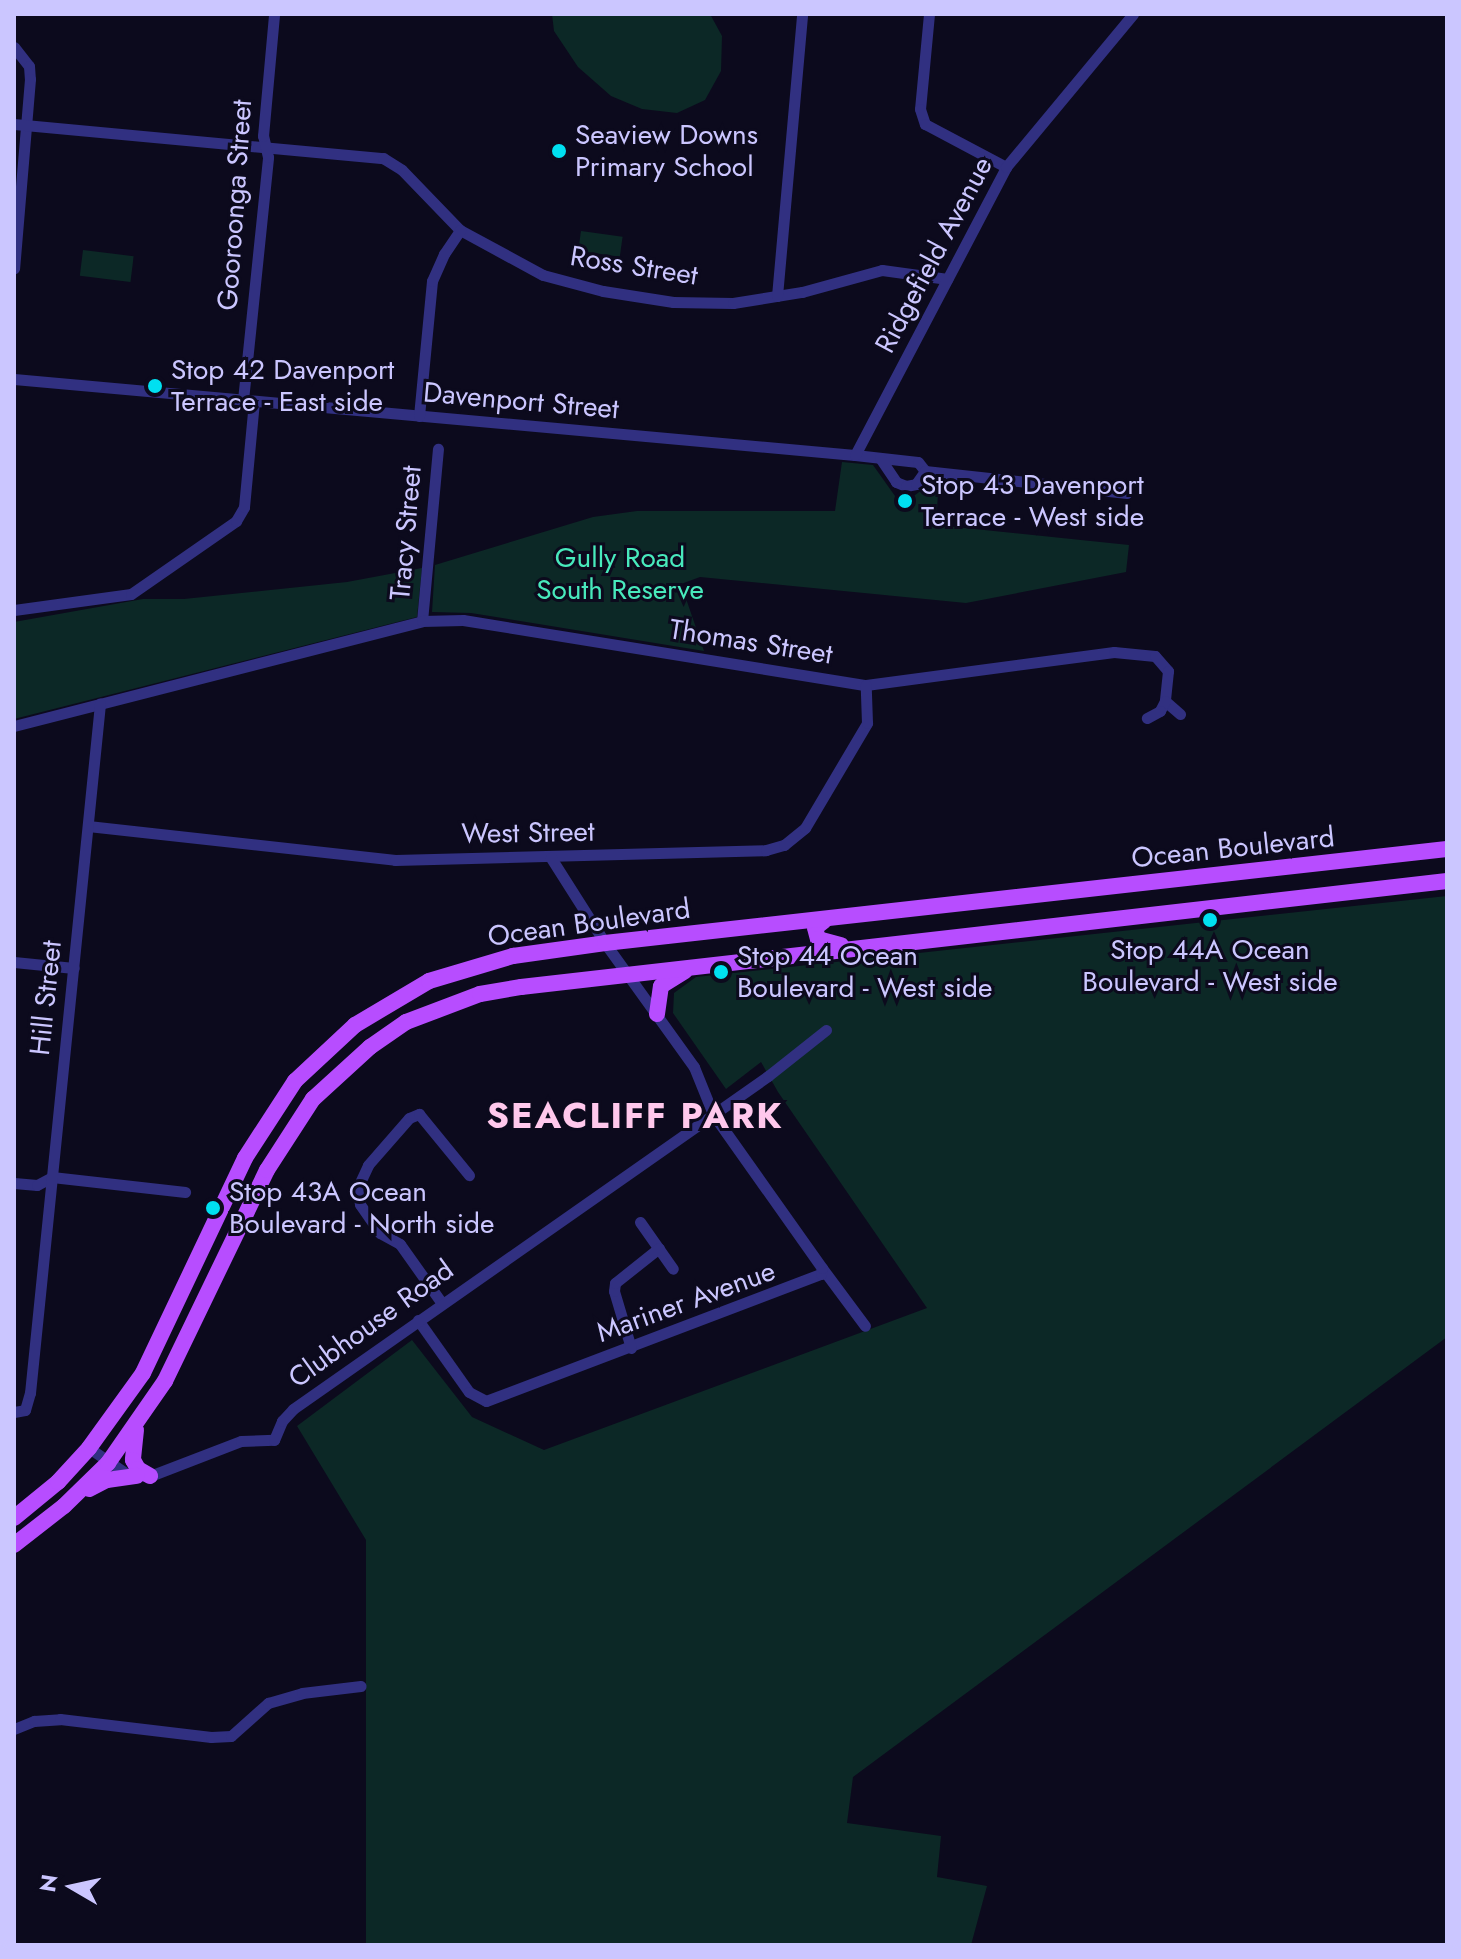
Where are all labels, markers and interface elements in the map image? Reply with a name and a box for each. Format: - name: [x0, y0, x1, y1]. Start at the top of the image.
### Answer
- street label: Gooroonga Street: [211, 98, 259, 312]
- place label: Seaview Downs Primary School: [575, 118, 758, 184]
- marker: Seaview Downs Primary School: [550, 142, 568, 160]
- street label: Ridgefield Avenue: [868, 151, 1000, 359]
- street label: Ross Street: [568, 239, 700, 293]
- place label: Stop 42 Davenport Terrace - East side: [171, 353, 394, 419]
- street label: Davenport Street: [422, 376, 620, 426]
- marker: Stop 42 Davenport Terrace - East side: [146, 377, 164, 395]
- street label: Tracy Street: [383, 464, 429, 602]
- place label: Stop 43 Davenport Terrace - West side: [921, 468, 1144, 534]
- marker: Stop 43 Davenport Terrace - West side: [896, 492, 914, 510]
- park label: Gully Road South Reserve: [536, 541, 704, 607]
- street label: Thomas Street: [667, 613, 835, 671]
- street label: West Street: [461, 815, 595, 851]
- street label: Ocean Boulevard: [1130, 821, 1336, 875]
- street label: Ocean Boulevard: [486, 892, 692, 954]
- marker: Stop 44A Ocean Boulevard - West side: [1201, 911, 1219, 929]
- place label: Stop 44A Ocean Boulevard - West side: [1082, 933, 1338, 999]
- street label: Hill Street: [23, 939, 69, 1057]
- place label: Stop 44 Ocean Boulevard - West side: [737, 939, 992, 1005]
- marker: Stop 44 Ocean Boulevard - West side: [712, 963, 730, 981]
- district label: SEACLIFF PARK: [487, 1094, 783, 1138]
- place label: Stop 43A Ocean Boulevard - North side: [229, 1175, 494, 1241]
- marker: Stop 43A Ocean Boulevard - North side: [204, 1199, 222, 1217]
- street label: Clubhouse Road: [282, 1253, 460, 1395]
- street label: Mariner Avenue: [592, 1254, 780, 1350]
- north arrow: [32, 1847, 112, 1927]
- text: N: [31, 1872, 65, 1894]

